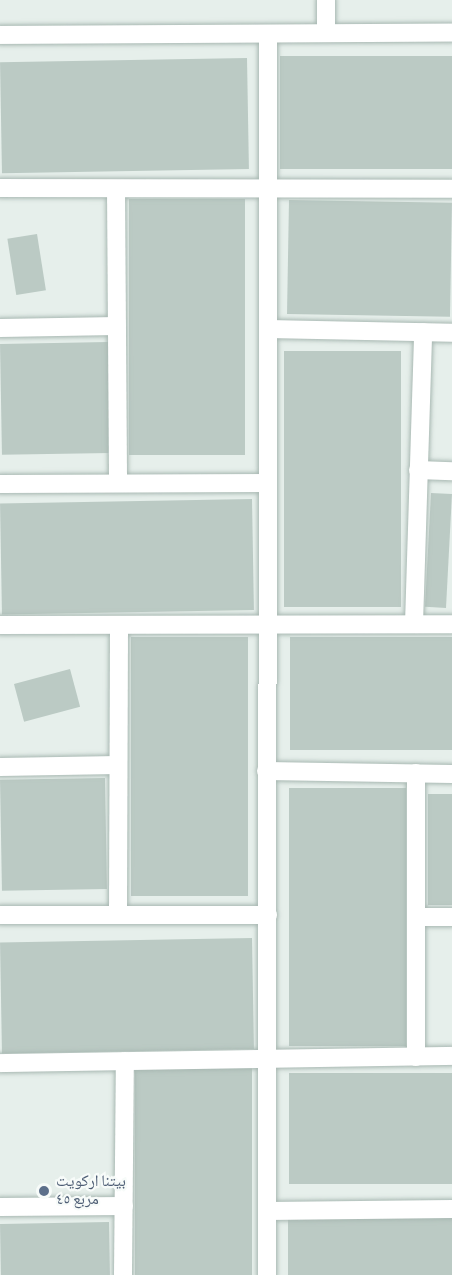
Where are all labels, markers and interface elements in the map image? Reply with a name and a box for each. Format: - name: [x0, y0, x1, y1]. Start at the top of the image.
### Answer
- place label: بيتنا اركويت مربع ٤٥: [56, 1172, 126, 1210]
- marker: بيتنا اركويت مربع ٤٥: [37, 1184, 51, 1198]

